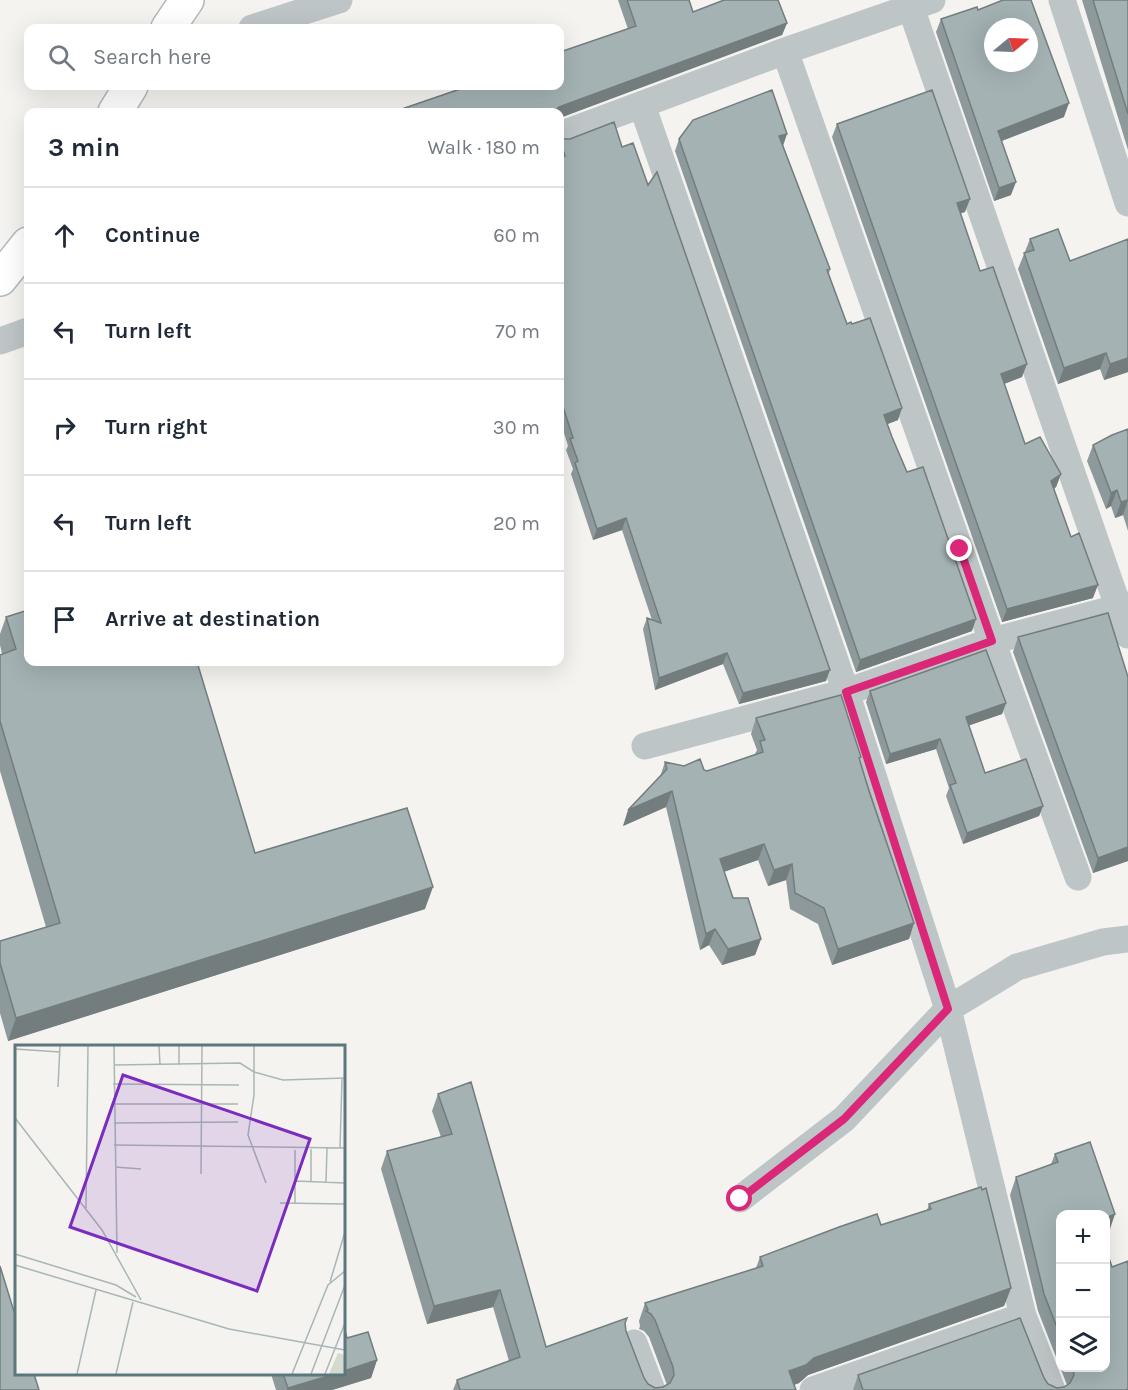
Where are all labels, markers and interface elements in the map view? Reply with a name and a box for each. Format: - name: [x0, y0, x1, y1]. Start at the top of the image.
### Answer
- north arrow: [984, 18, 1038, 72]
- search box: [24, 24, 564, 90]
- icon: search: [45, 41, 78, 74]
- text: Search here: [93, 44, 211, 70]
- text: 3 min: [48, 132, 120, 163]
- text: Walk · 180 m: [428, 136, 540, 159]
- icon: ahead: [48, 219, 81, 252]
- text: Continue: [105, 222, 200, 248]
- text: 60 m: [493, 224, 540, 247]
- icon: left: [48, 315, 81, 348]
- text: Turn left: [105, 318, 192, 344]
- text: 70 m: [495, 320, 540, 343]
- icon: right: [48, 411, 81, 444]
- text: Turn right: [105, 414, 208, 440]
- text: 30 m: [493, 416, 540, 439]
- icon: left: [48, 507, 81, 540]
- text: Turn left: [105, 510, 192, 536]
- text: 20 m: [493, 512, 540, 535]
- route end: [946, 535, 972, 561]
- icon: arrive: [48, 603, 81, 636]
- text: Arrive at destination: [105, 606, 320, 632]
- inset map: [15, 1045, 345, 1375]
- route start: [726, 1185, 752, 1211]
- map controls: [1056, 1210, 1110, 1372]
- button: +: [1056, 1210, 1110, 1264]
- button: −: [1056, 1264, 1110, 1318]
- button: layers: [1056, 1318, 1110, 1372]

